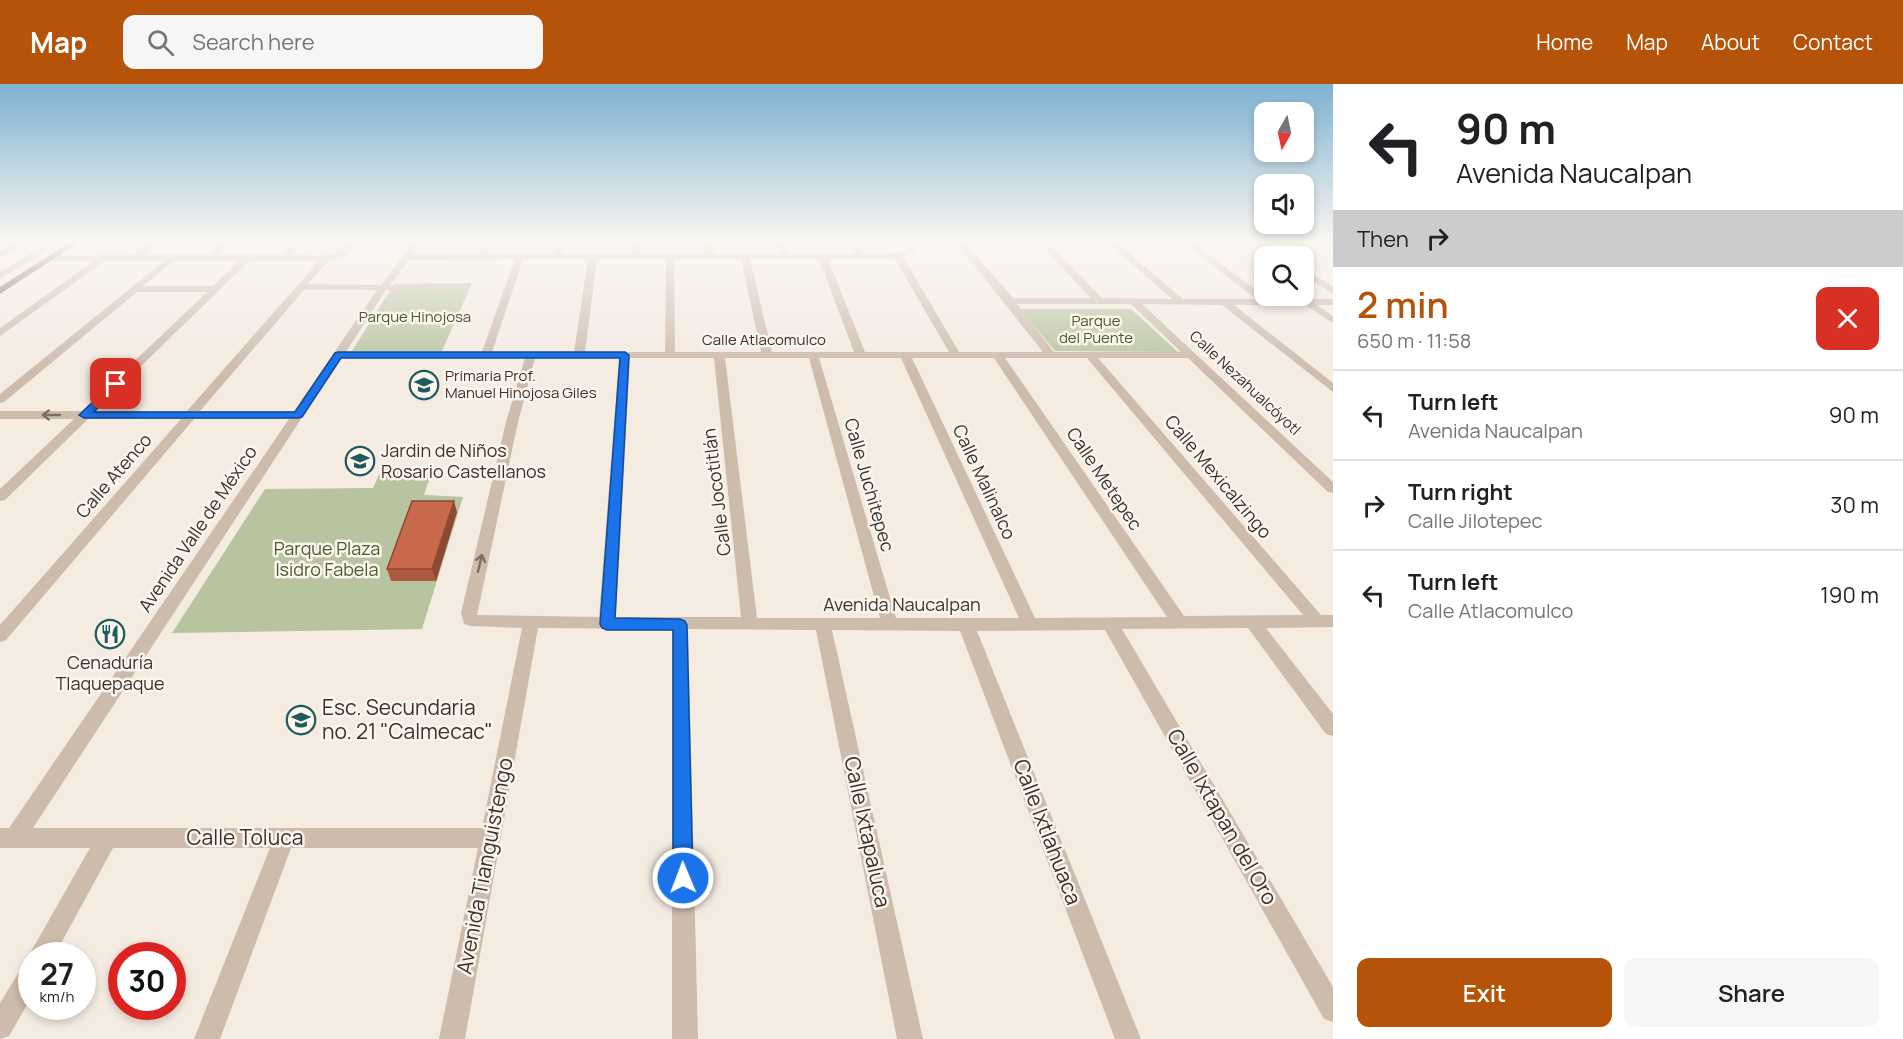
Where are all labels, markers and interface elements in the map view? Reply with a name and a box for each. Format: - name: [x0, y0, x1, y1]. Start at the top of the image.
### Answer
- search box: [123, 15, 543, 69]
- text: Map: [30, 23, 87, 61]
- icon: search: [144, 26, 177, 59]
- text: Search here: [192, 27, 315, 57]
- text: Home: [1536, 28, 1593, 56]
- text: Map: [1626, 28, 1668, 56]
- text: About: [1701, 28, 1760, 56]
- text: Contact: [1793, 28, 1873, 56]
- text: 90 m: [1456, 99, 1556, 157]
- north arrow: [1254, 102, 1314, 162]
- map controls: [1254, 102, 1314, 306]
- icon: left: [1357, 108, 1435, 186]
- text: Avenida Naucalpan: [1456, 154, 1692, 191]
- button: sound: [1254, 174, 1314, 234]
- icon: right: [1421, 222, 1454, 255]
- text: Then: [1357, 224, 1409, 254]
- button: search: [1254, 246, 1314, 306]
- text: 2 min: [1357, 280, 1449, 329]
- button: close: [1816, 287, 1879, 350]
- park label: Parque Hinojosa: [359, 306, 471, 327]
- park label: Parque del Puente: [1059, 310, 1133, 348]
- street label: Calle Nezahualcóyotl: [1185, 326, 1306, 440]
- text: 650 m · 11:58: [1357, 327, 1471, 354]
- street label: Calle Atlacomulco: [702, 329, 826, 350]
- pin: [90, 358, 141, 409]
- place label: Primaria Prof. Manuel Hinojosa Giles: [445, 365, 597, 403]
- icon: arrive: [99, 367, 132, 400]
- school or university icon: Primaria Prof. Manuel Hinojosa Giles: [408, 369, 440, 401]
- text: Turn left: [1408, 387, 1498, 417]
- icon: left: [1357, 399, 1390, 432]
- text: 90 m: [1829, 400, 1879, 430]
- one-way arrow: [41, 409, 61, 421]
- street label: Calle Mexicalzingo: [1160, 410, 1278, 543]
- street label: Calle Juchitepec: [839, 415, 900, 554]
- text: Avenida Naucalpan: [1408, 417, 1583, 444]
- street label: Calle Malinalco: [948, 420, 1022, 543]
- street label: Calle Metepec: [1062, 422, 1148, 535]
- street label: Calle Jocotitlán: [696, 427, 736, 557]
- street label: Calle Atenco: [70, 428, 157, 523]
- place label: Jardin de Niños Rosario Castellanos: [381, 438, 546, 483]
- street label: Avenida Valle de México: [133, 441, 262, 616]
- school or university icon: Jardin de Niños Rosario Castellanos: [344, 445, 376, 477]
- text: Turn right: [1408, 477, 1513, 507]
- icon: right: [1357, 489, 1390, 522]
- text: 30 m: [1830, 490, 1879, 520]
- text: Calle Jilotepec: [1408, 507, 1543, 534]
- park label: Parque Plaza Isidro Fabela: [274, 536, 380, 581]
- one-way arrow: [475, 553, 486, 573]
- text: Turn left: [1408, 567, 1498, 597]
- icon: left: [1357, 579, 1390, 612]
- text: 190 m: [1820, 580, 1879, 610]
- street label: Avenida Naucalpan: [823, 592, 981, 616]
- text: Calle Atlacomulco: [1408, 597, 1573, 624]
- restaurant icon: Cenaduría Tlaquepaque: [94, 618, 126, 650]
- place label: Cenaduría Tlaquepaque: [55, 650, 165, 695]
- place label: Esc. Secundaria no. 21 "Calmecac": [322, 693, 493, 745]
- school or university icon: Esc. Secundaria no. 21 "Calmecac": [285, 704, 317, 736]
- street label: Calle Ixtapan del Oro: [1161, 724, 1285, 909]
- street label: Calle Ixtapaluca: [838, 754, 898, 910]
- street label: Avenida Tianguistengo: [449, 755, 519, 976]
- street label: Calle Ixtlahuaca: [1007, 755, 1089, 908]
- street label: Calle Toluca: [187, 823, 303, 851]
- position arrow: [651, 846, 715, 910]
- speed limit sign: 30: [108, 942, 186, 1020]
- text: 27: [40, 953, 74, 994]
- button: Exit: [1357, 958, 1612, 1027]
- button: Share: [1624, 958, 1879, 1027]
- text: km/h: [40, 986, 74, 1007]

